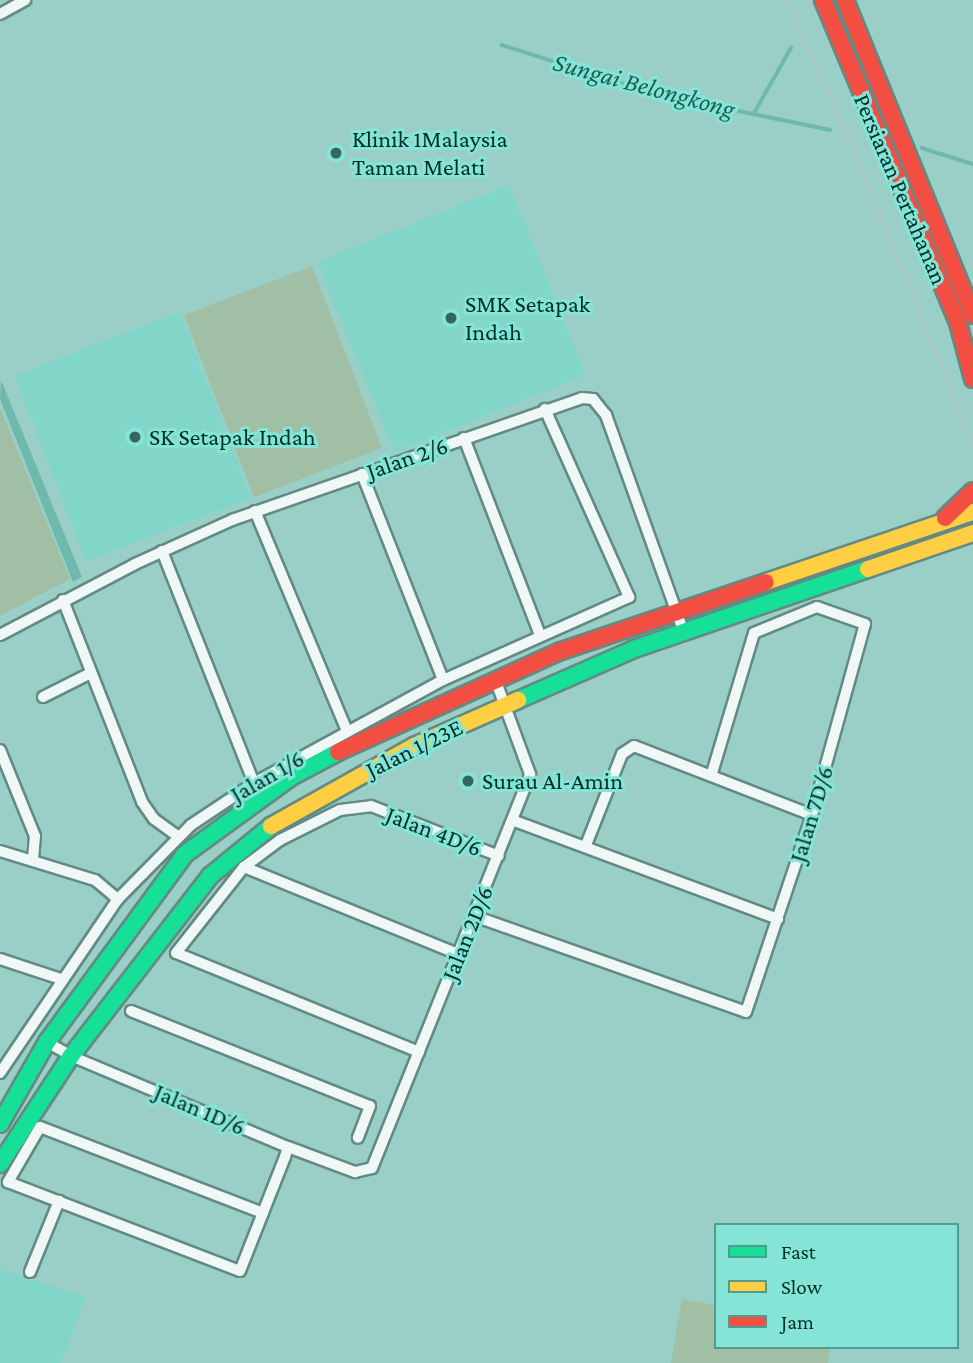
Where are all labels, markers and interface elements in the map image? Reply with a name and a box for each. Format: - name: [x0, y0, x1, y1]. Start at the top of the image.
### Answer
- water label: Sungai Belongkong: [550, 47, 738, 125]
- street label: Persiaran Pertahanan: [848, 89, 954, 289]
- place label: Klinik 1Malaysia Taman Melati: [352, 125, 508, 181]
- marker: Klinik 1Malaysia Taman Melati: [326, 143, 346, 163]
- place label: SMK Setapak Indah: [465, 290, 590, 346]
- marker: SMK Setapak Indah: [443, 310, 459, 326]
- place label: SK Setapak Indah: [149, 423, 316, 451]
- marker: SK Setapak Indah: [127, 429, 143, 445]
- street label: Jalan 2/6: [363, 431, 451, 485]
- street label: Jalan 1/23E: [361, 712, 467, 784]
- street label: Jalan 1/6: [225, 744, 309, 808]
- street label: Jalan 7D/6: [783, 762, 839, 866]
- place label: Surau Al-Amin: [482, 767, 623, 795]
- marker: Surau Al-Amin: [460, 773, 476, 789]
- street label: Jalan 4D/6: [382, 800, 486, 862]
- street label: Jalan 2D/6: [435, 881, 499, 985]
- street label: Jalan 1D/6: [150, 1077, 250, 1141]
- legend: [714, 1223, 959, 1349]
- text: Fast: [781, 1240, 816, 1264]
- text: Slow: [781, 1275, 822, 1299]
- text: Jam: [781, 1310, 814, 1334]

